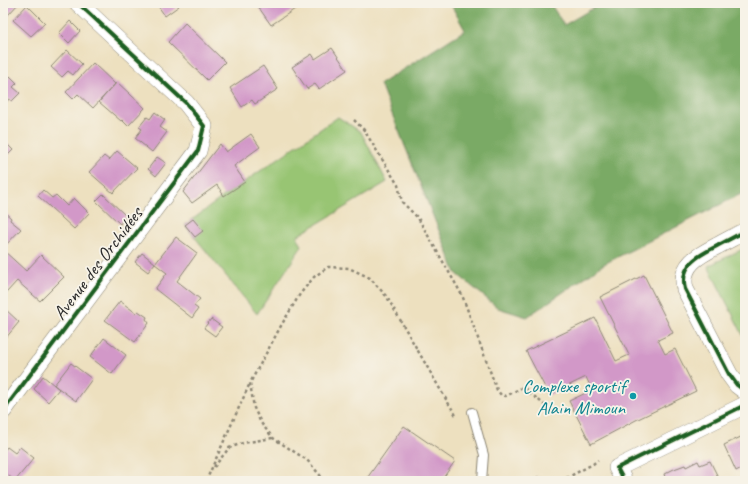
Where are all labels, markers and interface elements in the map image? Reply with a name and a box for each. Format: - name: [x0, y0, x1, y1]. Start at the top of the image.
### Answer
- street label: Avenue des Orchidées: [48, 200, 150, 325]
- place label: Complexe sportif Alain Mimoun: [522, 374, 629, 420]
- marker: Complexe sportif Alain Mimoun: [628, 391, 638, 401]

